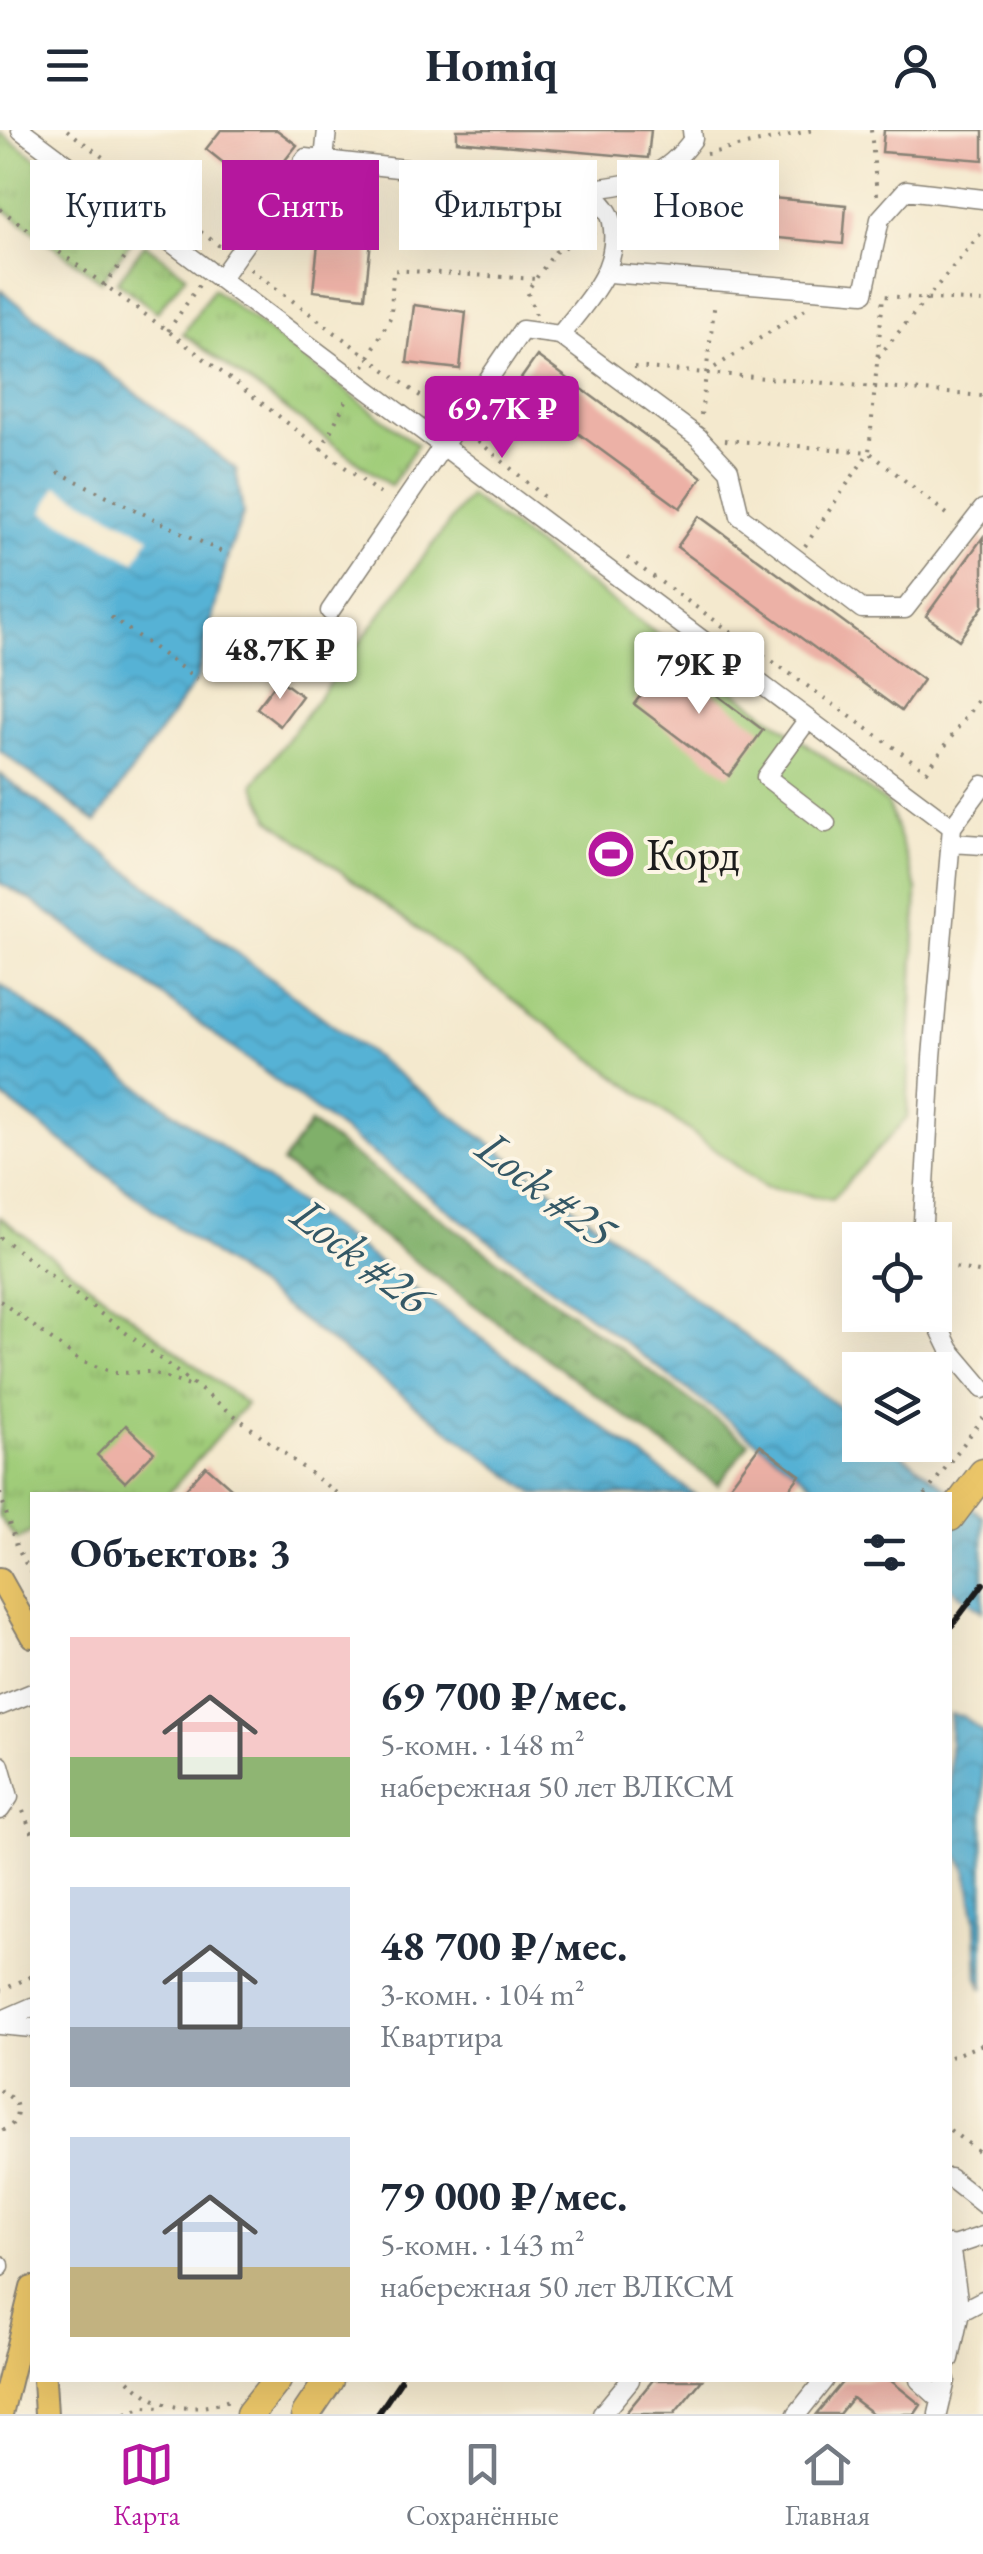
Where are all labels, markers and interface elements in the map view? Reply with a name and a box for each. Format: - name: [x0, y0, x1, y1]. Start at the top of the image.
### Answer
- text: Homiq: [425, 36, 558, 94]
- icon: menu: [40, 38, 95, 93]
- icon: person: [888, 38, 943, 93]
- chip: Купить: [30, 160, 202, 250]
- chip: Снять: [222, 160, 379, 250]
- chip: Фильтры: [399, 160, 597, 250]
- chip: Новое: [617, 160, 779, 250]
- pin: 69.7K ₽: [410, 376, 594, 461]
- text: 69.7K ₽: [447, 387, 557, 429]
- pin: 48.7K ₽: [188, 617, 372, 702]
- text: 48.7K ₽: [225, 628, 335, 670]
- pin: 79K ₽: [629, 632, 769, 717]
- text: 79K ₽: [656, 643, 742, 685]
- place label: Корд: [646, 825, 740, 883]
- sports icon: Корд: [585, 828, 637, 880]
- water label: Lock #25: [464, 1115, 631, 1262]
- water label: Lock #26: [279, 1182, 448, 1331]
- map controls: [842, 1222, 952, 1462]
- button: locate: [842, 1222, 952, 1332]
- button: layers: [842, 1352, 952, 1462]
- text: Объектов: 3: [70, 1525, 291, 1580]
- icon: filters: [857, 1525, 912, 1580]
- text: 69 700 ₽/мес.: [380, 1668, 627, 1723]
- icon: home: [150, 1677, 270, 1797]
- text: 5-комн. · 148 m²: [380, 1723, 585, 1765]
- text: набережная 50 лет ВЛКСМ: [380, 1765, 735, 1807]
- text: 48 700 ₽/мес.: [380, 1918, 627, 1973]
- icon: home: [150, 1927, 270, 2047]
- text: 3-комн. · 104 m²: [380, 1973, 585, 2015]
- text: Квартира: [380, 2015, 503, 2057]
- text: 79 000 ₽/мес.: [380, 2168, 627, 2223]
- icon: home: [150, 2177, 270, 2297]
- text: 5-комн. · 143 m²: [380, 2223, 585, 2265]
- text: набережная 50 лет ВЛКСМ: [380, 2265, 735, 2307]
- tab: Карта: [113, 2437, 180, 2533]
- tab: Сохранённые: [406, 2437, 559, 2533]
- tab: Главная: [785, 2437, 870, 2533]

